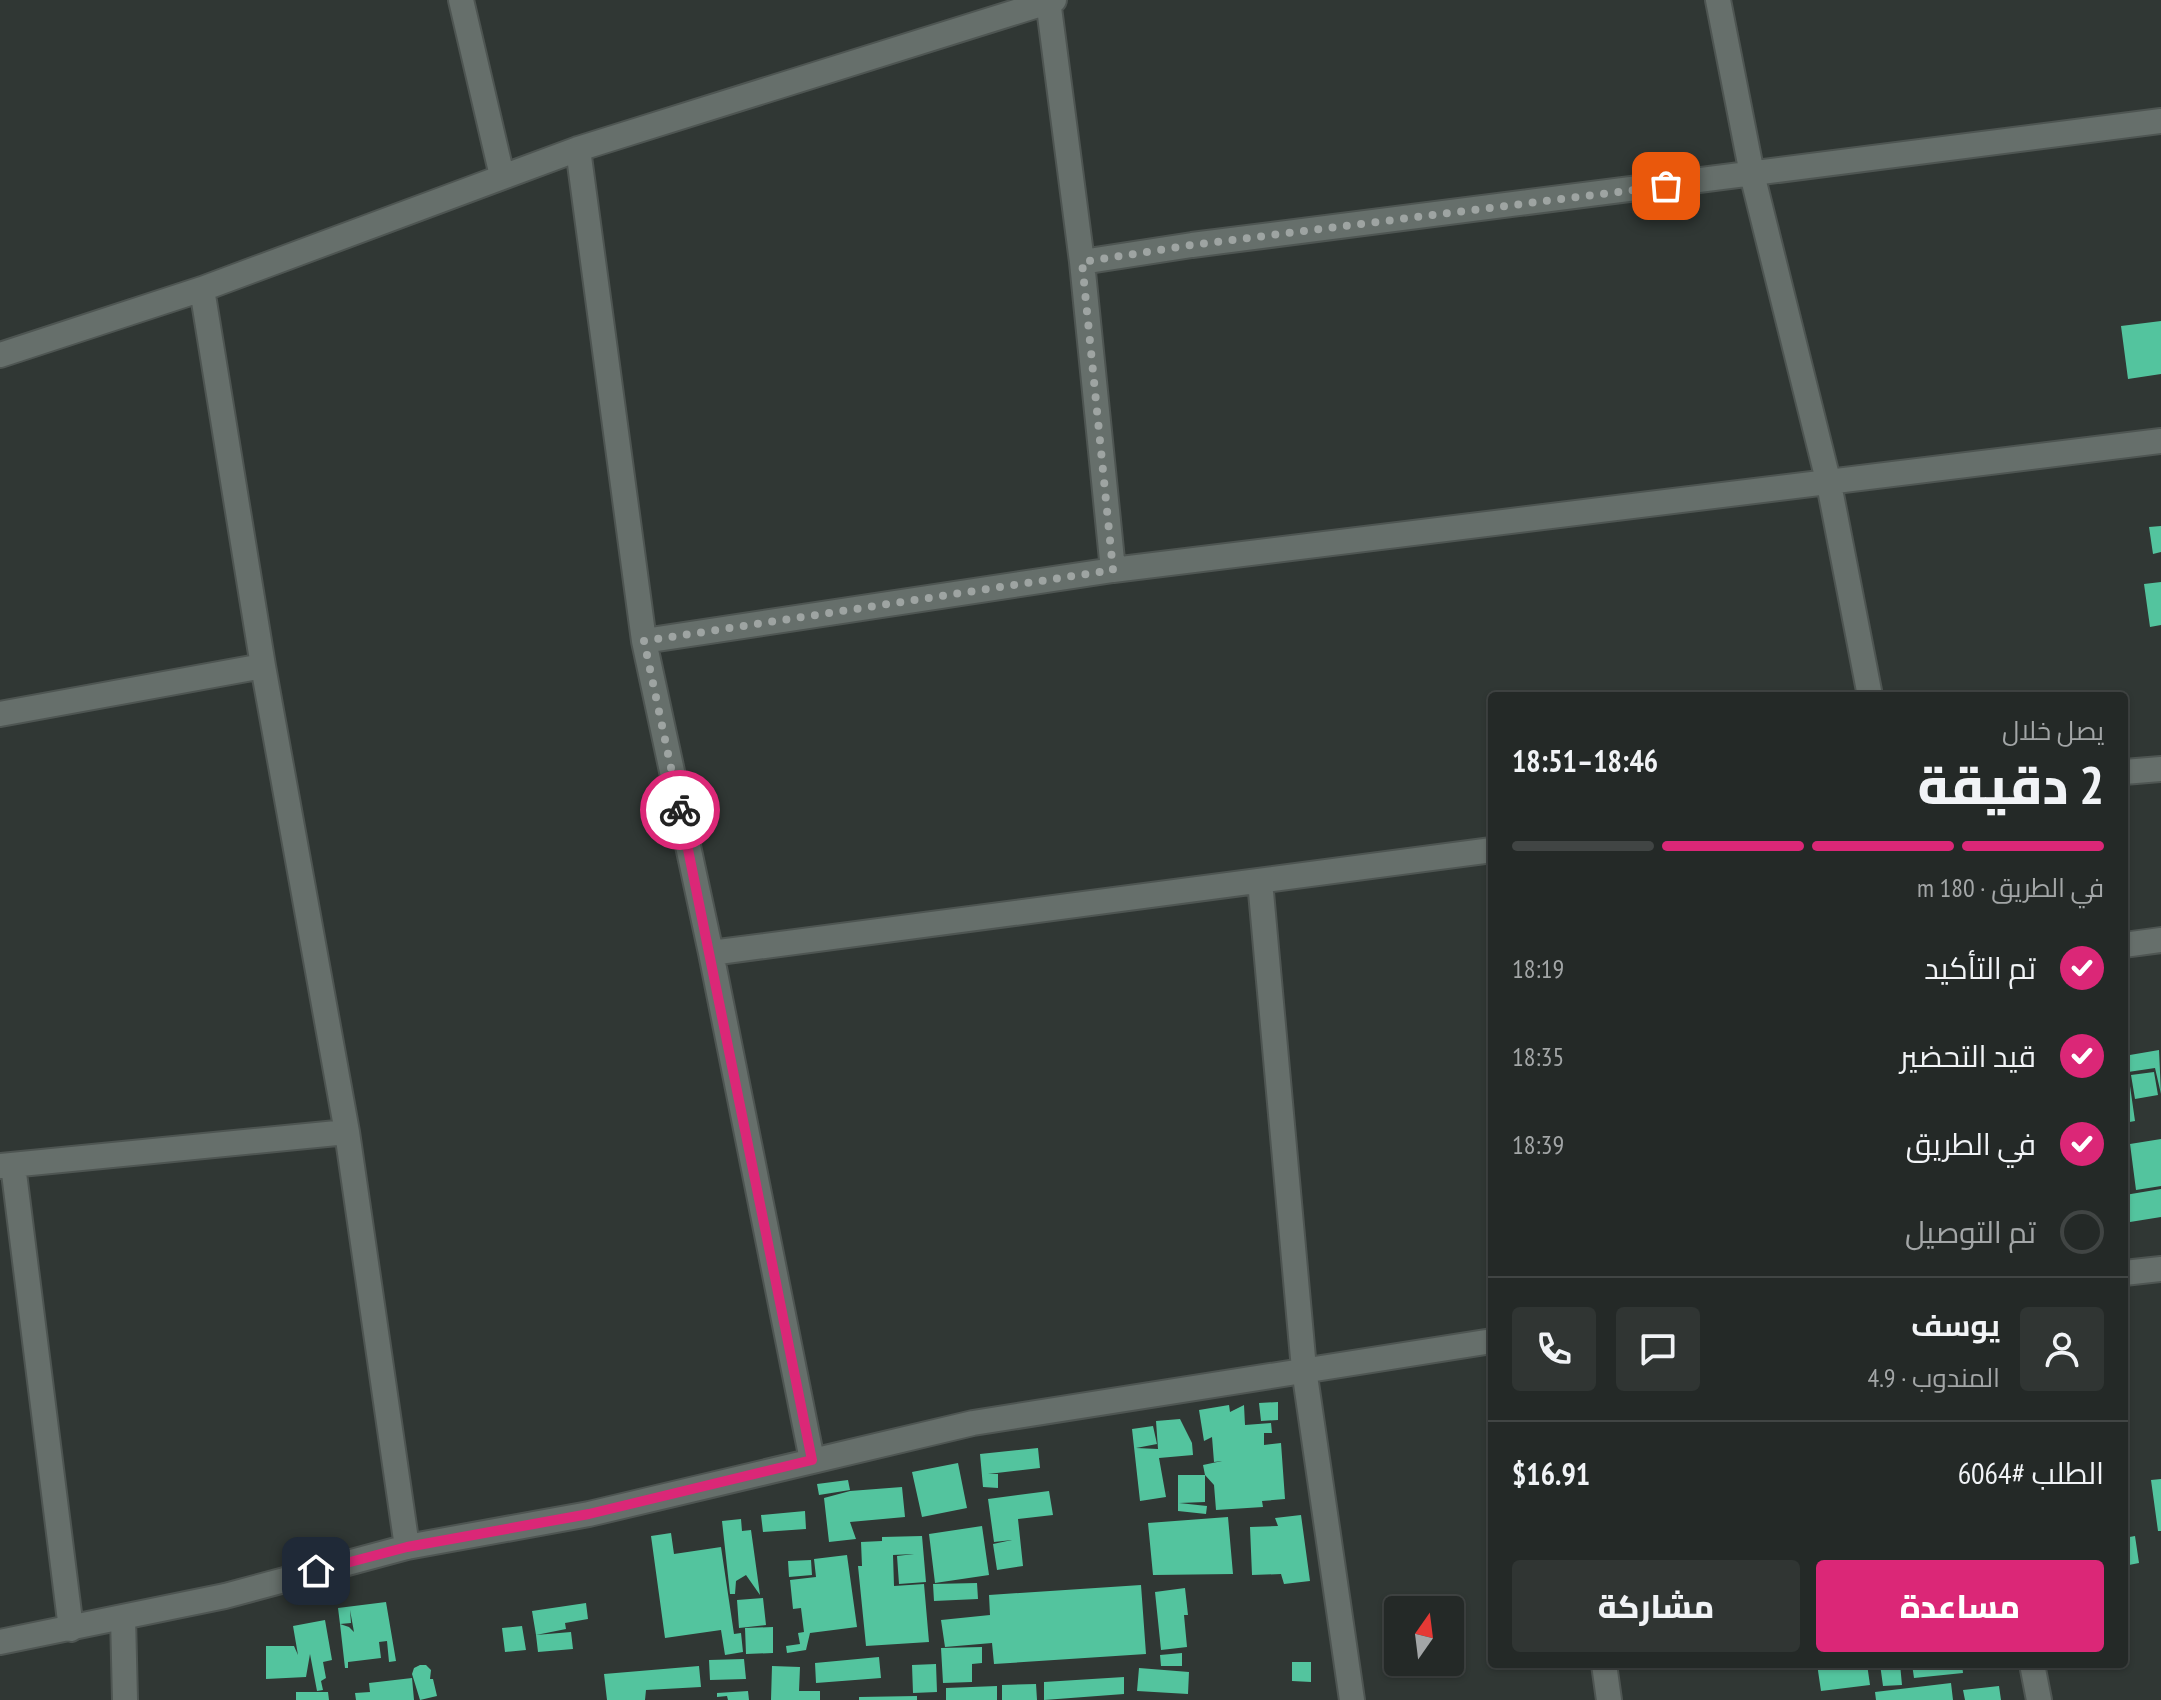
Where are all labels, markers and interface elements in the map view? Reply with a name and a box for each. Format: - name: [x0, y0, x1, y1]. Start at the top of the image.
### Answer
- pin: [1632, 152, 1700, 220]
- icon: bag: [1644, 164, 1688, 208]
- text: يصل خلال: [2002, 714, 2104, 747]
- text: 18:46–18:51: [1512, 741, 1658, 780]
- text: 2 دقيقة: [1917, 751, 2104, 818]
- courier: [640, 770, 720, 850]
- icon: bike: [658, 788, 702, 832]
- text: في الطريق · 180 m: [1917, 871, 2104, 904]
- icon: check: [2060, 946, 2104, 990]
- text: تم التأكيد: [1924, 948, 2036, 987]
- text: 18:19: [1512, 952, 1564, 985]
- icon: check: [2060, 1034, 2104, 1078]
- text: قيد التحضير: [1900, 1036, 2036, 1075]
- text: 18:35: [1512, 1040, 1564, 1073]
- icon: check: [2060, 1122, 2104, 1166]
- text: في الطريق: [1906, 1124, 2036, 1163]
- text: 18:39: [1512, 1128, 1564, 1161]
- text: تم التوصيل: [1905, 1212, 2036, 1251]
- text: يوسف: [1911, 1305, 2000, 1344]
- button: phone: [1512, 1307, 1596, 1391]
- button: chat: [1616, 1307, 1700, 1391]
- button: person: [2020, 1307, 2104, 1391]
- text: المندوب · 4.9: [1867, 1361, 2000, 1394]
- text: الطلب #6064: [1958, 1453, 2104, 1492]
- text: $16.91: [1512, 1454, 1590, 1493]
- pin: [282, 1537, 350, 1605]
- icon: home: [294, 1549, 338, 1593]
- button: مشاركة: [1512, 1560, 1800, 1652]
- button: مساعدة: [1816, 1560, 2104, 1652]
- north arrow: [1384, 1596, 1464, 1676]
- map controls: [1384, 1596, 1464, 1676]

